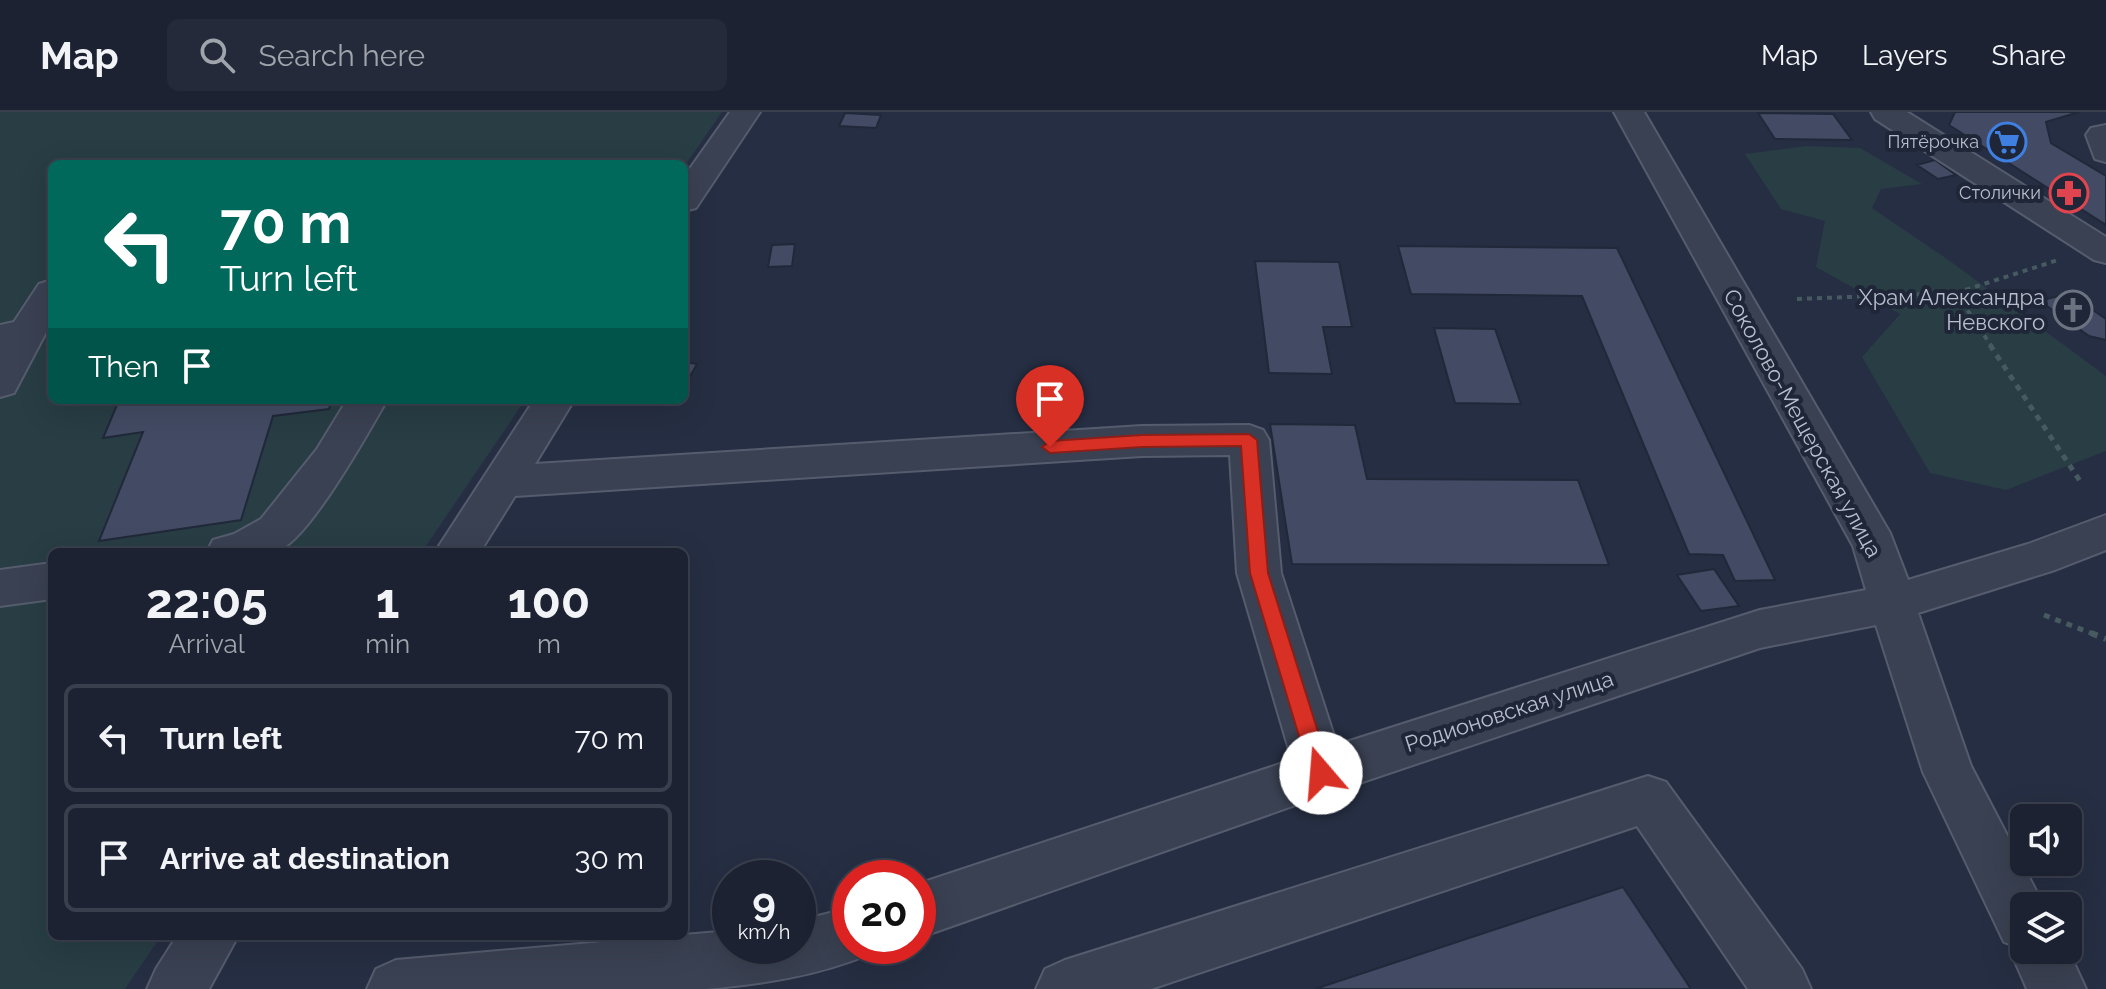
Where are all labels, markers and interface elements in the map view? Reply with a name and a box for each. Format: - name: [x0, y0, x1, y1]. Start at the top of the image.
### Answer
- search box: [167, 19, 727, 91]
- text: Map: [40, 33, 119, 78]
- icon: search: [195, 33, 239, 77]
- text: Search here: [259, 38, 425, 73]
- text: Map: [1761, 39, 1818, 72]
- text: Layers: [1862, 39, 1948, 72]
- text: Share: [1992, 39, 2066, 72]
- supermarket icon: Пятёрочка: [1986, 121, 2028, 163]
- place label: Пятёрочка: [1887, 131, 1979, 152]
- pharmacy icon: Столички: [2048, 172, 2090, 214]
- place label: Столички: [1959, 182, 2041, 203]
- text: 70 m: [220, 190, 351, 256]
- icon: left: [88, 192, 192, 296]
- text: Turn left: [220, 257, 358, 299]
- street label: Соколово-Мещерская улица: [1718, 284, 1888, 562]
- place label: Храм Александра Невского: [1859, 284, 2045, 335]
- church icon: Храм Александра Невского: [2052, 289, 2094, 331]
- icon: arrive: [175, 344, 219, 388]
- text: Then: [88, 349, 159, 384]
- pin: [1016, 365, 1084, 447]
- icon: arrive: [1028, 377, 1072, 421]
- text: 22:05: [146, 573, 268, 629]
- text: 1: [376, 573, 400, 629]
- text: 100: [508, 573, 590, 629]
- text: Arrival: [169, 629, 245, 659]
- text: min: [365, 629, 410, 659]
- text: m: [537, 629, 561, 659]
- street label: Родионовская улица: [1402, 665, 1616, 757]
- icon: left: [92, 716, 136, 760]
- text: Turn left: [160, 721, 282, 756]
- text: 70 m: [574, 721, 644, 756]
- position arrow: [1279, 731, 1363, 815]
- map controls: [2010, 804, 2082, 964]
- button: sound: [2010, 804, 2082, 876]
- icon: arrive: [92, 836, 136, 880]
- text: Arrive at destination: [160, 841, 450, 876]
- text: 30 m: [574, 841, 644, 876]
- speed limit sign: 20: [832, 860, 936, 964]
- text: 9: [752, 878, 776, 925]
- button: layers: [2010, 892, 2082, 964]
- text: km/h: [738, 920, 790, 944]

